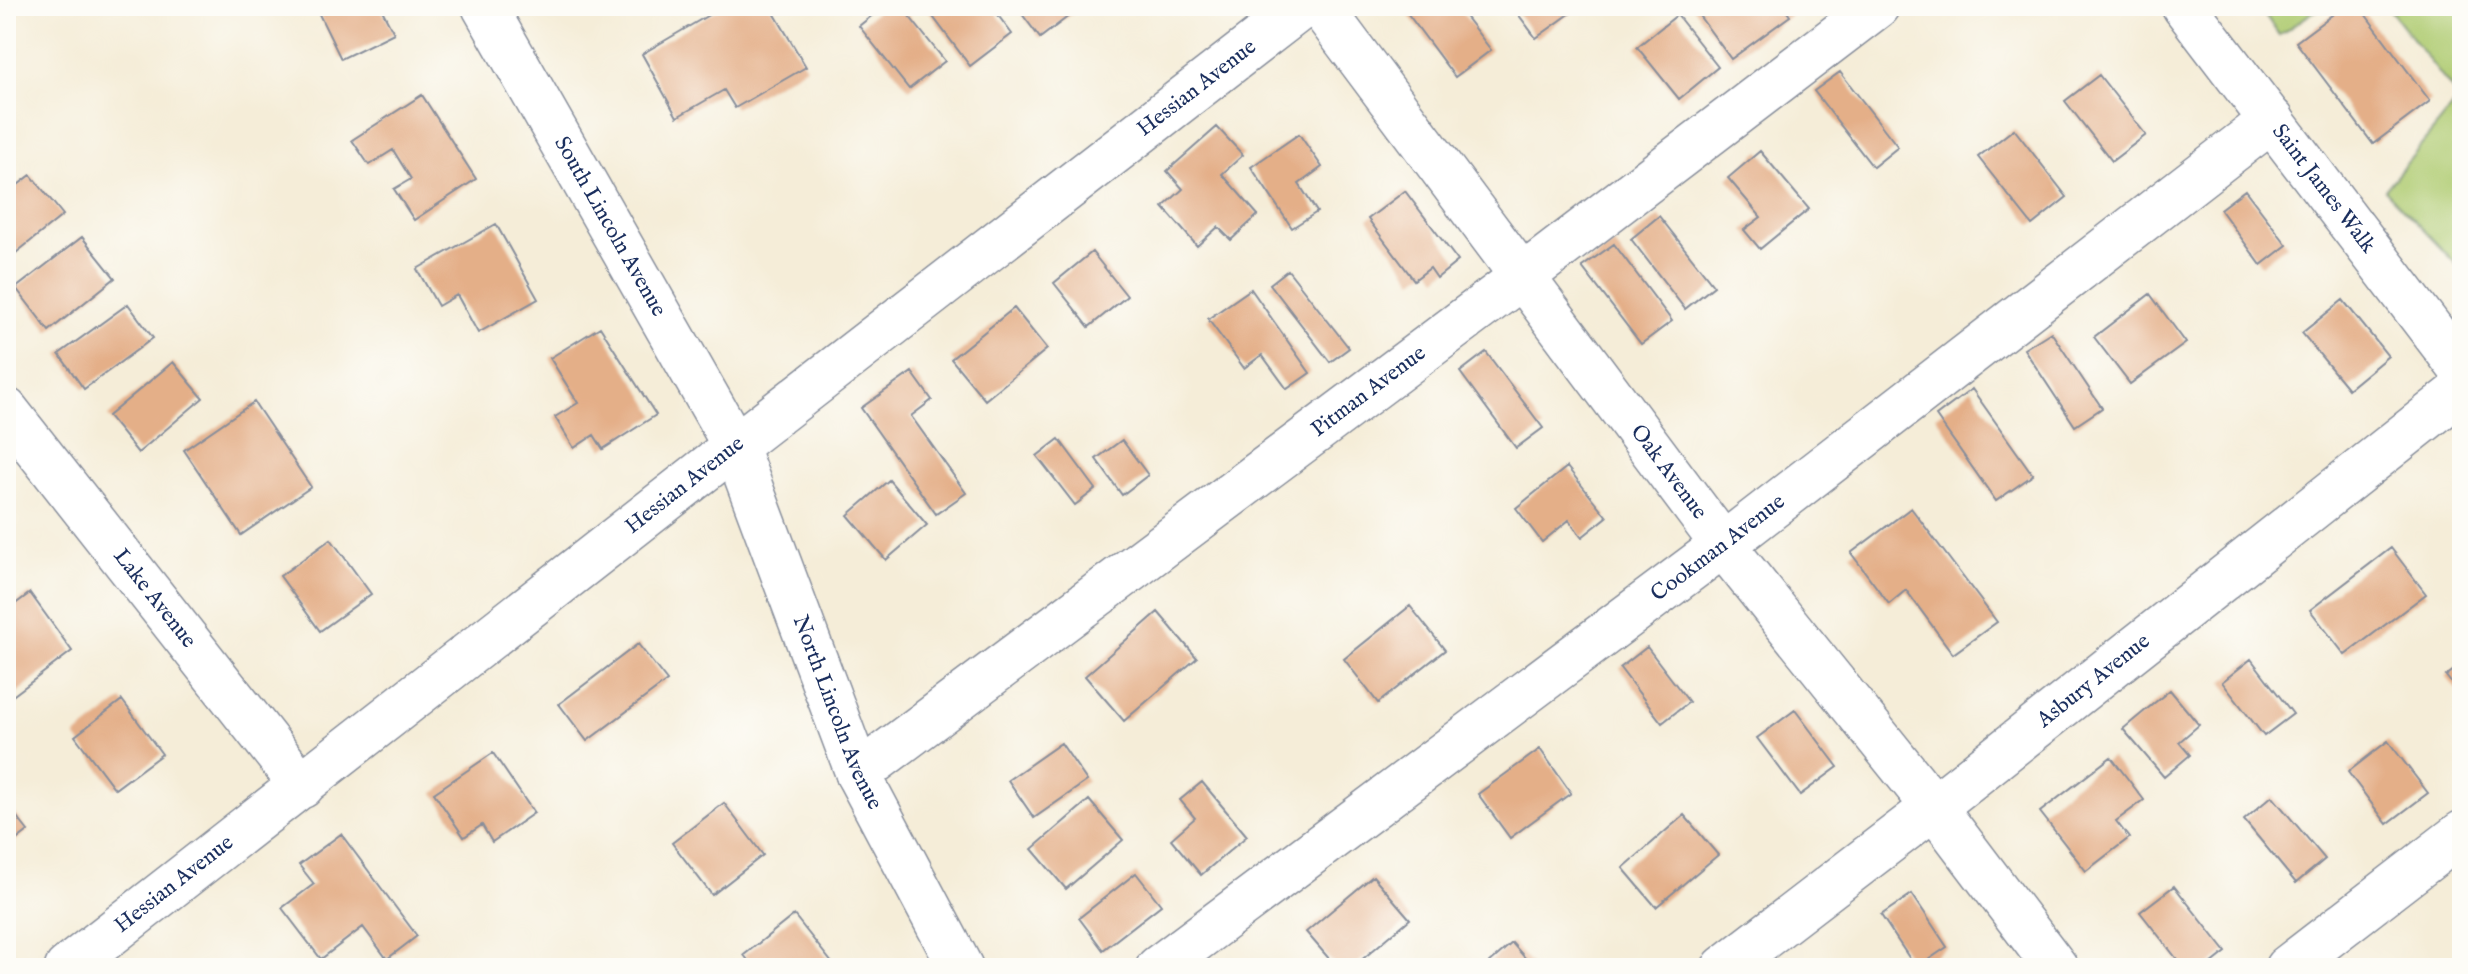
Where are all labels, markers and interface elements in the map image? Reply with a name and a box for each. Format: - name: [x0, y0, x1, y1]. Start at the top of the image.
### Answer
- street label: Hessian Avenue: [1132, 33, 1262, 143]
- street label: Saint James Walk: [2265, 119, 2382, 259]
- street label: South Lincoln Avenue: [547, 132, 672, 322]
- street label: Pitman Avenue: [1306, 339, 1432, 444]
- street label: Oak Avenue: [1624, 419, 1713, 525]
- street label: Hessian Avenue: [620, 430, 750, 540]
- street label: Cookman Avenue: [1645, 488, 1791, 608]
- street label: Lake Avenue: [107, 543, 202, 654]
- street label: North Lincoln Avenue: [786, 612, 888, 815]
- street label: Asbury Avenue: [2031, 628, 2156, 735]
- street label: Hessian Avenue: [109, 829, 239, 939]

